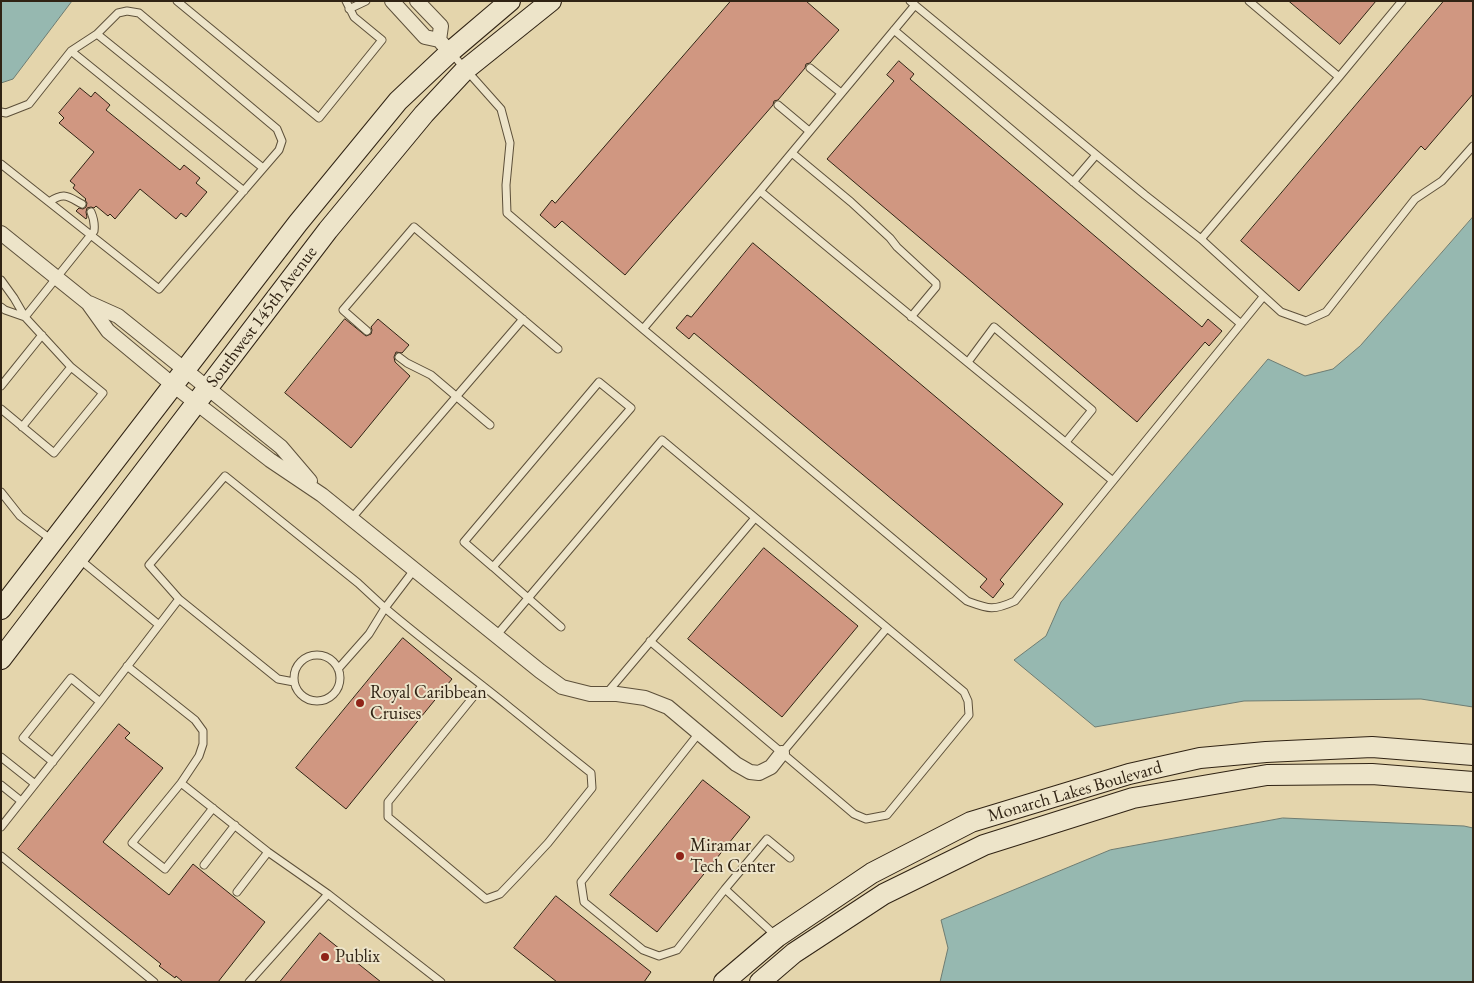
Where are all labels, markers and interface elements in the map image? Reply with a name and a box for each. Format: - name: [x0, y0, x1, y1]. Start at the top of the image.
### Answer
- street label: Southwest 145th Avenue: [202, 242, 322, 392]
- place label: Royal Caribbean Cruises: [370, 682, 487, 724]
- marker: Royal Caribbean Cruises: [354, 697, 366, 709]
- street label: Monarch Lakes Boulevard: [985, 757, 1165, 827]
- place label: Miramar Tech Center: [690, 835, 775, 878]
- marker: Miramar Tech Center: [674, 850, 686, 862]
- place label: Publix: [335, 946, 380, 968]
- marker: Publix: [319, 951, 331, 963]

